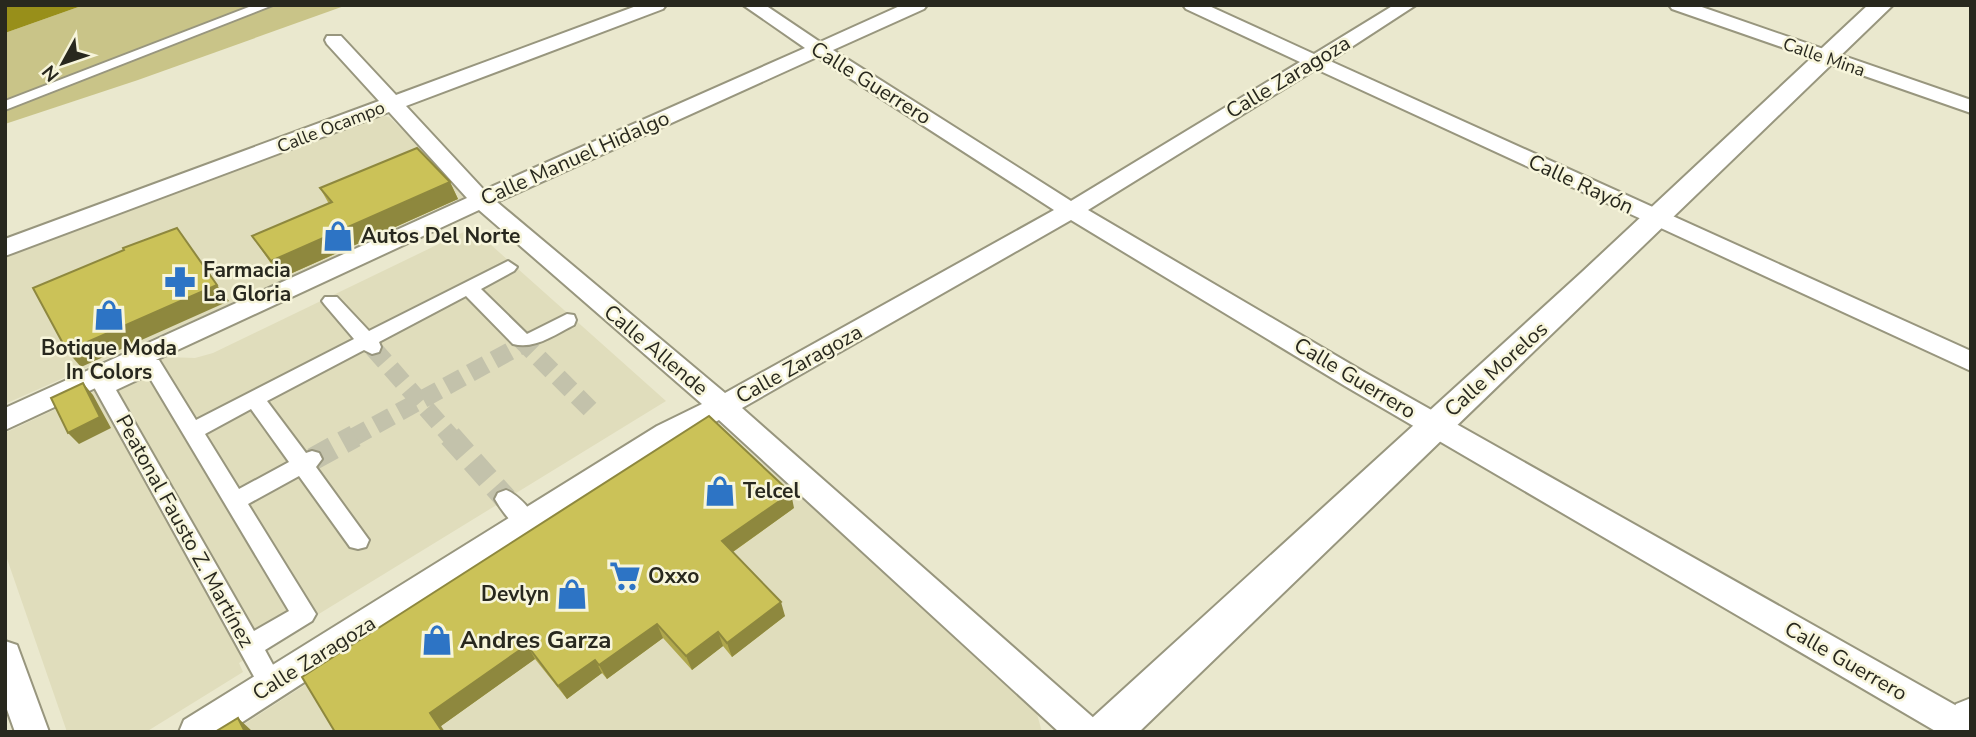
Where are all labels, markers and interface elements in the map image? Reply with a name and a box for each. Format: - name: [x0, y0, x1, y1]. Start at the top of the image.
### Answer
- north arrow: [28, 28, 98, 98]
- street label: Calle Zaragoza: [1221, 29, 1355, 125]
- street label: Calle Mina: [1780, 32, 1868, 82]
- street label: Calle Guerrero: [805, 35, 937, 131]
- text: N: [36, 59, 65, 87]
- street label: Calle Ocampo: [274, 95, 388, 159]
- street label: Calle Manuel Hidalgo: [476, 104, 674, 212]
- street label: Calle Rayón: [1524, 147, 1638, 221]
- shop icon: Autos Del Norte: [321, 219, 355, 253]
- place label: Autos Del Norte: [361, 222, 520, 250]
- place label: Farmacia La Gloria: [203, 256, 291, 308]
- pharmacy icon: Farmacia La Gloria: [163, 265, 197, 299]
- shop icon: Botique Moda In Colors: [92, 298, 126, 332]
- street label: Calle Allende: [598, 298, 714, 402]
- street label: Calle Morelos: [1438, 315, 1554, 423]
- street label: Calle Zaragoza: [731, 318, 867, 410]
- street label: Calle Guerrero: [1289, 331, 1421, 425]
- place label: Botique Moda In Colors: [41, 334, 177, 386]
- street label: Peatonal Fausto Z. Martínez: [109, 410, 261, 653]
- shop icon: Telcel: [703, 474, 737, 508]
- place label: Telcel: [743, 477, 800, 505]
- supermarket icon: Oxxo: [608, 559, 642, 593]
- place label: Oxxo: [648, 562, 699, 590]
- shop icon: Devlyn: [555, 577, 589, 611]
- place label: Devlyn: [481, 580, 549, 608]
- street label: Calle Zaragoza: [247, 609, 381, 707]
- street label: Calle Guerrero: [1780, 615, 1912, 707]
- shop icon: Andres Garza: [420, 623, 454, 657]
- place label: Andres Garza: [460, 624, 611, 656]

